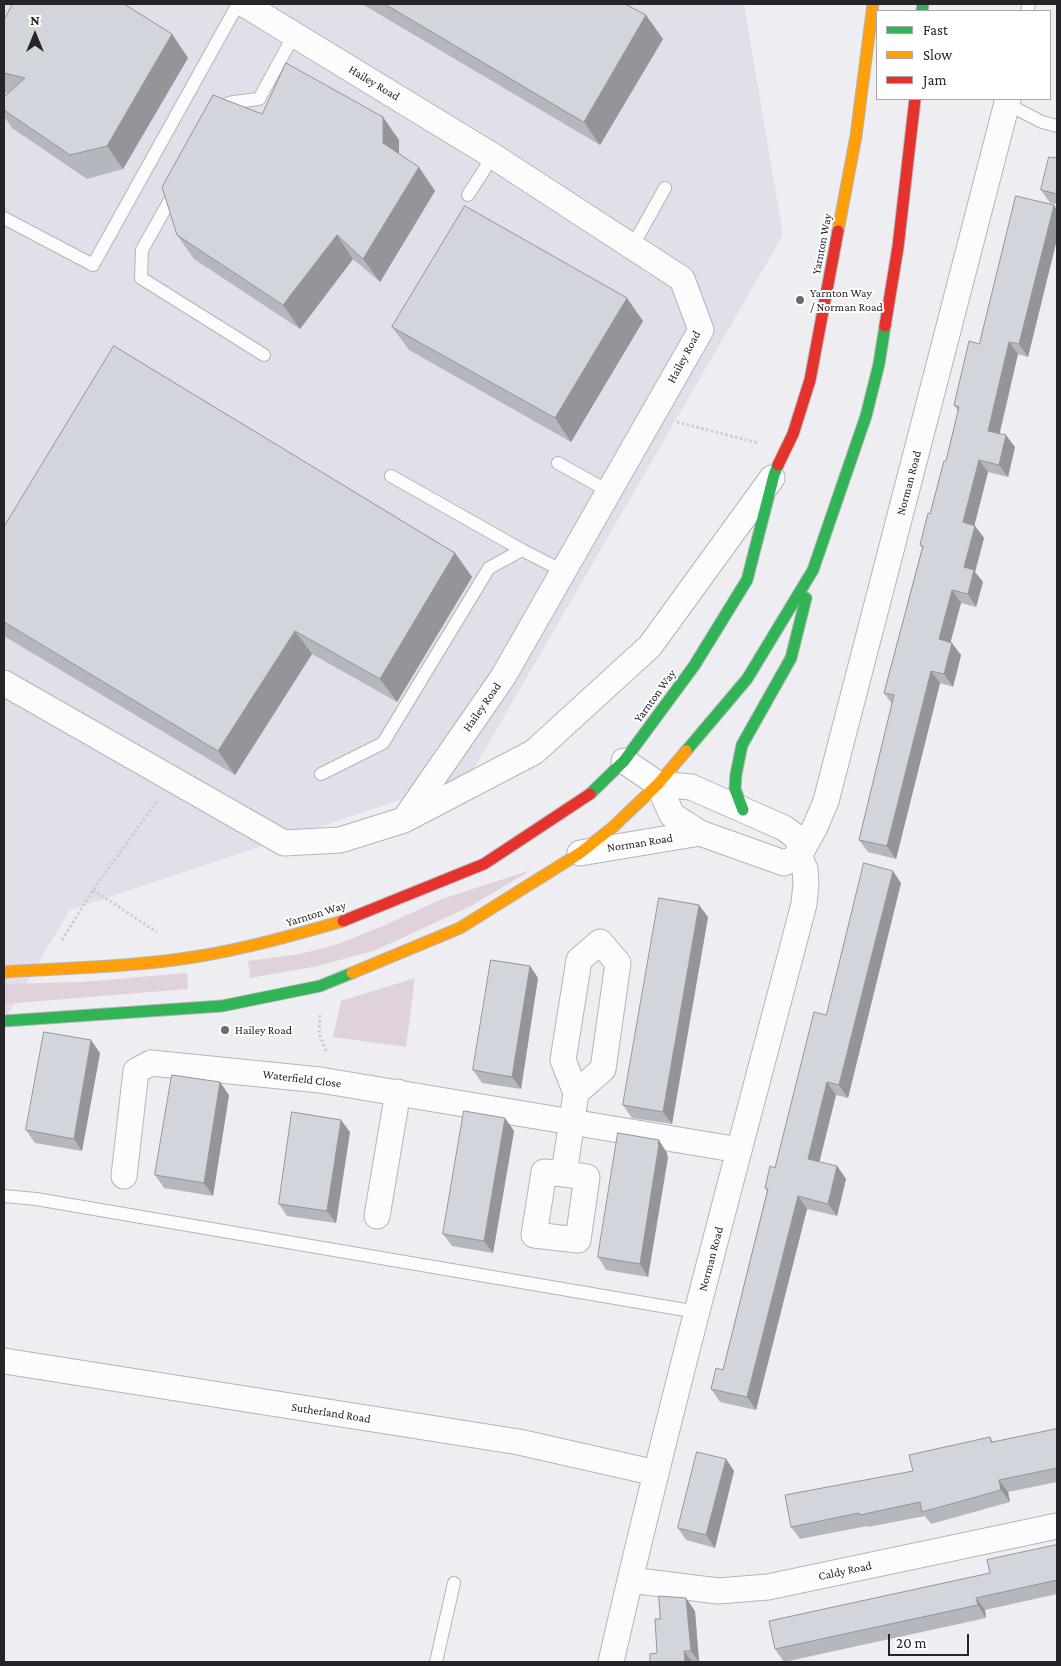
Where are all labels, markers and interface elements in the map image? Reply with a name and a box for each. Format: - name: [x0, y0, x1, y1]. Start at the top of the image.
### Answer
- north arrow: [10, 10, 60, 60]
- legend: [876, 10, 1051, 100]
- text: N: [30, 12, 40, 28]
- text: Fast: [923, 22, 948, 38]
- text: Slow: [923, 47, 952, 63]
- street label: Hailey Road: [346, 62, 402, 104]
- text: Jam: [923, 72, 946, 88]
- street label: Yarnton Way: [809, 212, 835, 276]
- place label: Yarnton Way / Norman Road: [810, 286, 883, 314]
- marker: Yarnton Way / Norman Road: [794, 294, 806, 306]
- street label: Hailey Road: [664, 328, 704, 386]
- street label: Norman Road: [893, 449, 925, 517]
- street label: Yarnton Way: [631, 667, 679, 725]
- street label: Hailey Road: [460, 679, 504, 735]
- street label: Norman Road: [606, 831, 674, 855]
- street label: Yarnton Way: [284, 898, 348, 930]
- place label: Hailey Road: [235, 1023, 292, 1037]
- marker: Hailey Road: [219, 1024, 231, 1036]
- street label: Waterfield Close: [262, 1067, 342, 1091]
- street label: Norman Road: [695, 1225, 727, 1293]
- street label: Sutherland Road: [290, 1400, 372, 1426]
- street label: Caldy Road: [817, 1558, 873, 1584]
- scale bar: [891, 1624, 972, 1656]
- text: 20 m: [896, 1635, 927, 1651]

